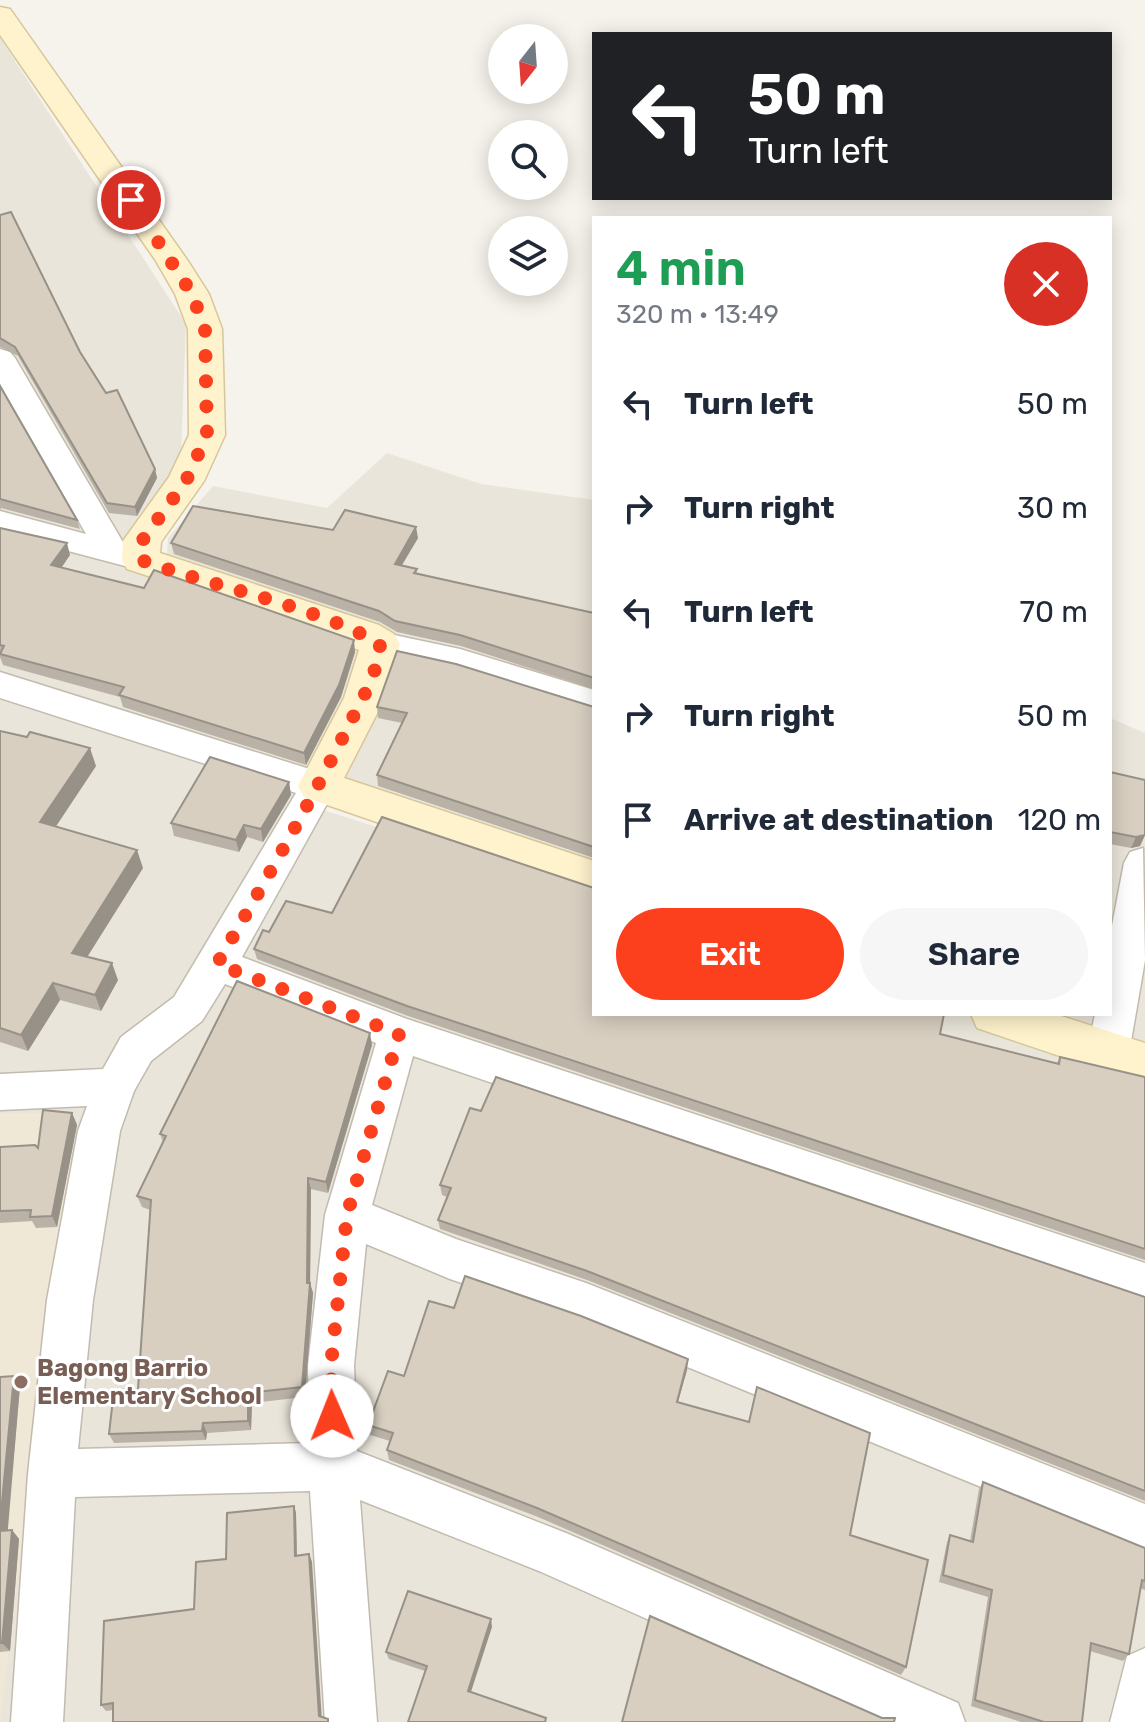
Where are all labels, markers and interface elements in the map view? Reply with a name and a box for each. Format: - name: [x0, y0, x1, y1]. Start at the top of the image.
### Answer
- north arrow: [488, 24, 568, 104]
- map controls: [488, 24, 568, 296]
- text: 50 m: [748, 62, 885, 128]
- icon: left: [616, 64, 720, 168]
- button: search: [488, 120, 568, 200]
- text: Turn left: [748, 129, 889, 172]
- pin: [97, 166, 165, 234]
- icon: arrive: [109, 178, 153, 222]
- button: layers: [488, 216, 568, 296]
- text: 4 min: [616, 240, 746, 297]
- button: close: [1004, 242, 1088, 326]
- text: 320 m · 13:49: [616, 299, 779, 330]
- icon: left: [616, 382, 660, 426]
- text: Turn left: [684, 386, 814, 422]
- text: 50 m: [1017, 386, 1088, 422]
- icon: right: [616, 486, 660, 530]
- text: Turn right: [684, 490, 835, 526]
- text: 30 m: [1017, 490, 1088, 526]
- icon: left: [616, 590, 660, 634]
- text: Turn left: [684, 594, 814, 630]
- text: 70 m: [1020, 594, 1088, 630]
- icon: right: [616, 694, 660, 738]
- text: Turn right: [684, 698, 835, 734]
- text: 50 m: [1017, 698, 1088, 734]
- icon: arrive: [616, 798, 660, 842]
- text: Arrive at destination: [684, 802, 994, 838]
- text: 120 m: [1018, 802, 1101, 838]
- button: Exit: [616, 908, 844, 1000]
- button: Share: [860, 908, 1088, 1000]
- place label: Bagong Barrio Elementary School: [37, 1354, 262, 1410]
- marker: Bagong Barrio Elementary School: [12, 1373, 30, 1391]
- position arrow: [290, 1374, 374, 1458]

